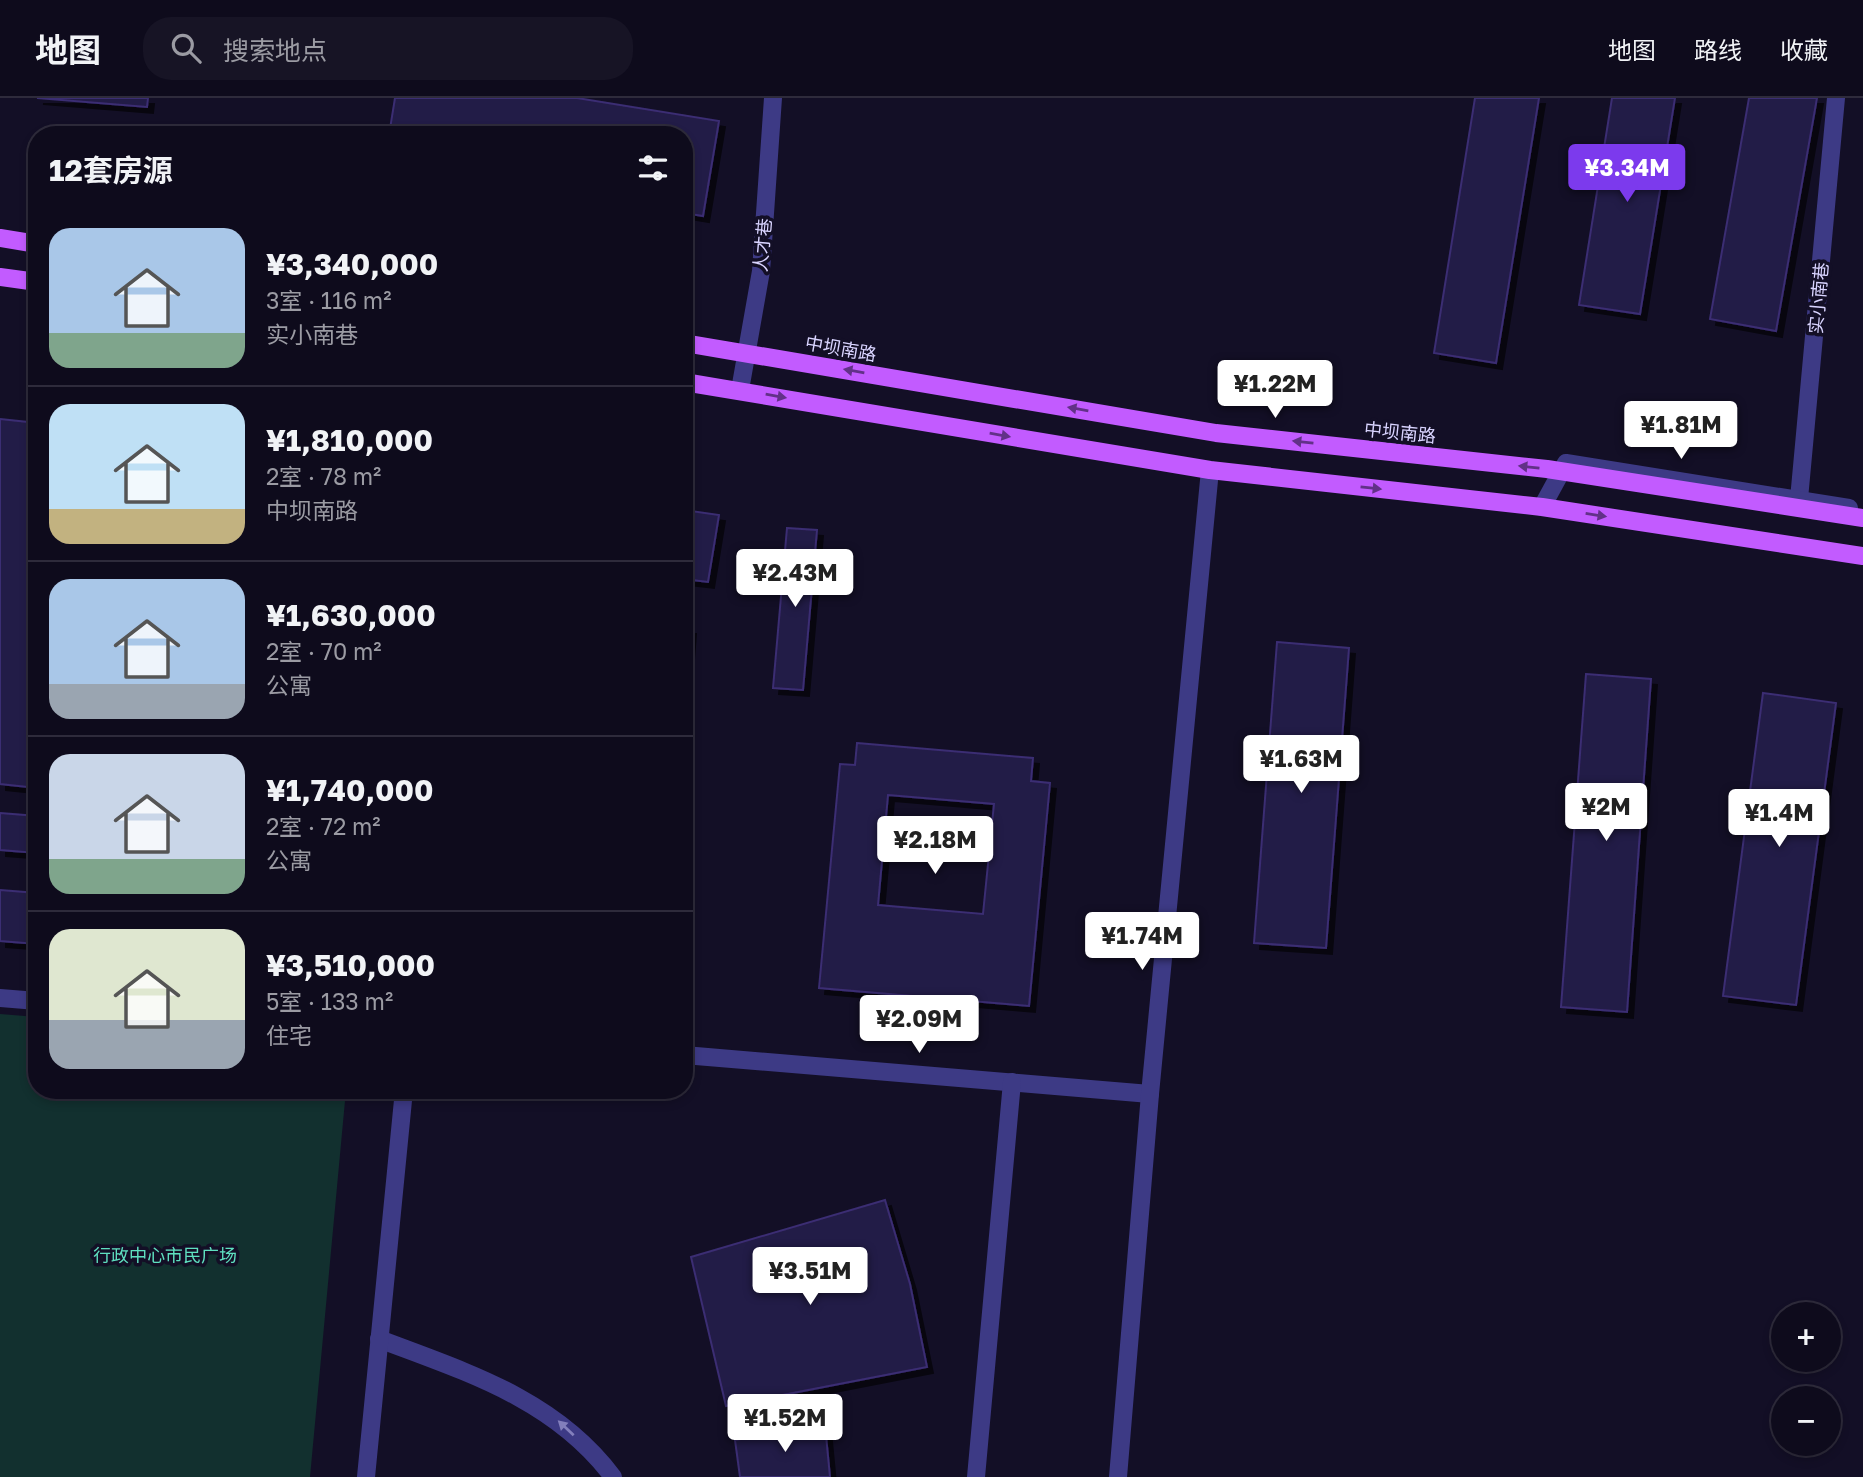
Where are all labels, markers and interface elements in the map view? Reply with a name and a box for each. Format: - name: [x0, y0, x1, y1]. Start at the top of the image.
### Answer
- search box: [143, 17, 633, 80]
- icon: search: [167, 29, 205, 67]
- text: 地图: [35, 30, 101, 69]
- text: 搜索地点: [223, 35, 327, 66]
- text: 地图: [1608, 35, 1656, 64]
- text: 路线: [1694, 35, 1742, 64]
- text: 收藏: [1780, 35, 1828, 64]
- pin: ¥3.34M: [1570, 144, 1684, 204]
- icon: filters: [634, 149, 672, 187]
- text: 12套房源: [49, 152, 173, 188]
- text: ¥3.34M: [1584, 153, 1670, 181]
- street label: 人才巷: [749, 217, 775, 273]
- text: ¥3,340,000: [266, 246, 438, 282]
- icon: home: [105, 256, 189, 340]
- street label: 实小南巷: [1804, 261, 1832, 335]
- text: 3室 · 116 m²: [266, 286, 391, 314]
- text: 实小南巷: [266, 320, 358, 348]
- street label: 中坝南路: [804, 331, 878, 365]
- pin: ¥1.22M: [1218, 360, 1332, 420]
- one-way arrow: [843, 365, 865, 376]
- text: ¥1.22M: [1234, 369, 1316, 397]
- one-way arrow: [765, 391, 787, 402]
- pin: ¥1.81M: [1624, 402, 1738, 461]
- one-way arrow: [1067, 403, 1089, 414]
- text: ¥1.81M: [1640, 410, 1722, 438]
- street label: 中坝南路: [1363, 417, 1437, 447]
- text: ¥1,810,000: [266, 422, 433, 458]
- one-way arrow: [989, 430, 1011, 441]
- icon: home: [105, 432, 189, 516]
- one-way arrow: [1292, 437, 1314, 448]
- text: 2室 · 78 m²: [266, 462, 381, 490]
- one-way arrow: [1518, 462, 1540, 473]
- one-way arrow: [1360, 483, 1382, 494]
- text: 中坝南路: [266, 496, 358, 524]
- one-way arrow: [1586, 510, 1608, 521]
- pin: ¥2.43M: [738, 550, 852, 609]
- text: ¥2.43M: [752, 558, 838, 586]
- text: ¥1,630,000: [266, 597, 436, 633]
- icon: home: [105, 607, 189, 691]
- text: 2室 · 70 m²: [266, 637, 382, 665]
- text: 公寓: [266, 671, 312, 699]
- pin: ¥1.63M: [1244, 736, 1358, 795]
- text: ¥1.63M: [1259, 744, 1343, 772]
- text: ¥1,740,000: [266, 772, 434, 808]
- icon: home: [105, 782, 189, 866]
- pin: ¥2M: [1572, 784, 1640, 843]
- pin: ¥1.4M: [1730, 790, 1828, 849]
- text: ¥2M: [1581, 792, 1631, 820]
- text: ¥1.4M: [1744, 798, 1814, 826]
- text: 2室 · 72 m²: [266, 812, 381, 840]
- pin: ¥2.18M: [878, 816, 992, 876]
- text: ¥2.18M: [893, 825, 977, 853]
- text: 公寓: [266, 846, 312, 874]
- pin: ¥1.74M: [1085, 912, 1199, 972]
- text: ¥1.74M: [1101, 921, 1183, 949]
- text: ¥3,510,000: [266, 947, 435, 983]
- icon: home: [105, 957, 189, 1041]
- text: 5室 · 133 m²: [266, 987, 393, 1015]
- pin: ¥2.09M: [862, 996, 976, 1055]
- text: ¥2.09M: [876, 1004, 962, 1032]
- text: 住宅: [266, 1021, 312, 1049]
- park label: 行政中心市民广场: [93, 1244, 237, 1266]
- pin: ¥3.51M: [753, 1248, 867, 1307]
- text: ¥3.51M: [769, 1256, 851, 1284]
- map controls: [1771, 1302, 1841, 1456]
- button: +: [1771, 1302, 1841, 1372]
- button: −: [1771, 1386, 1841, 1456]
- pin: ¥1.52M: [728, 1394, 842, 1454]
- text: ¥1.52M: [744, 1403, 826, 1431]
- one-way arrow: [557, 1420, 575, 1436]

